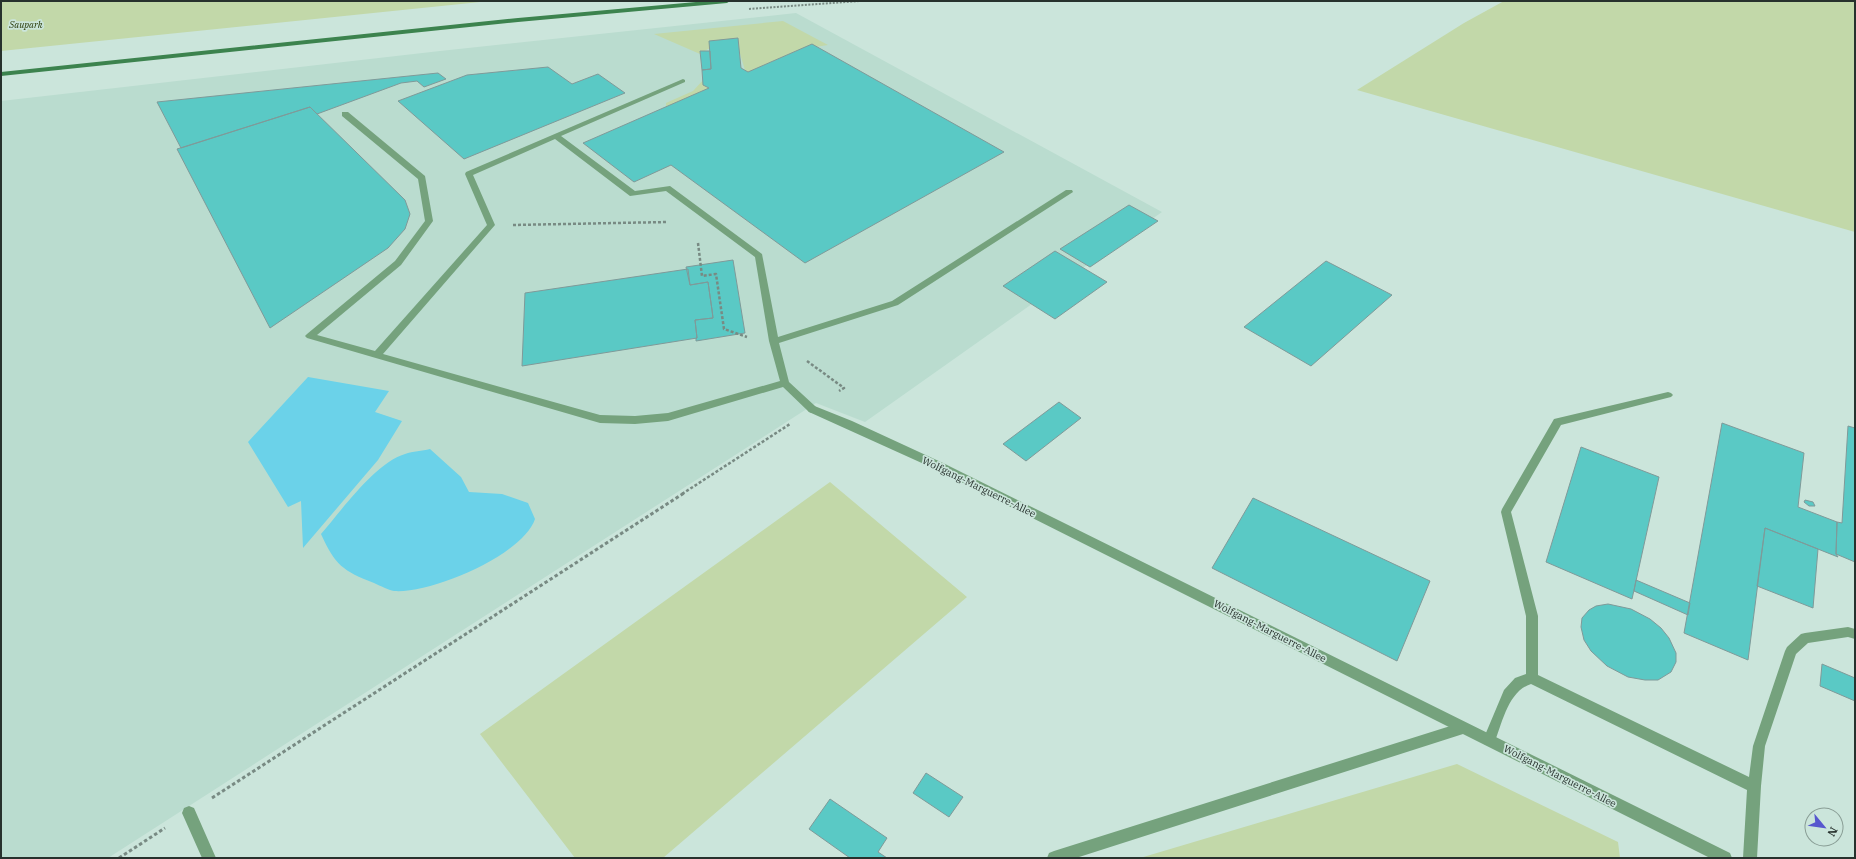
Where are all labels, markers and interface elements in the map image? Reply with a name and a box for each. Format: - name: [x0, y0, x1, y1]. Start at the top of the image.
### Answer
- park label: Saupark: [8, 19, 43, 30]
- street label: Wolfgang-Marguerre-Allee: [920, 454, 1038, 520]
- street label: Wolfgang-Marguerre-Allee: [1211, 597, 1329, 665]
- street label: Wolfgang-Marguerre-Allee: [1501, 742, 1619, 810]
- north arrow: [1804, 807, 1844, 847]
- text: N: [1824, 825, 1841, 839]

